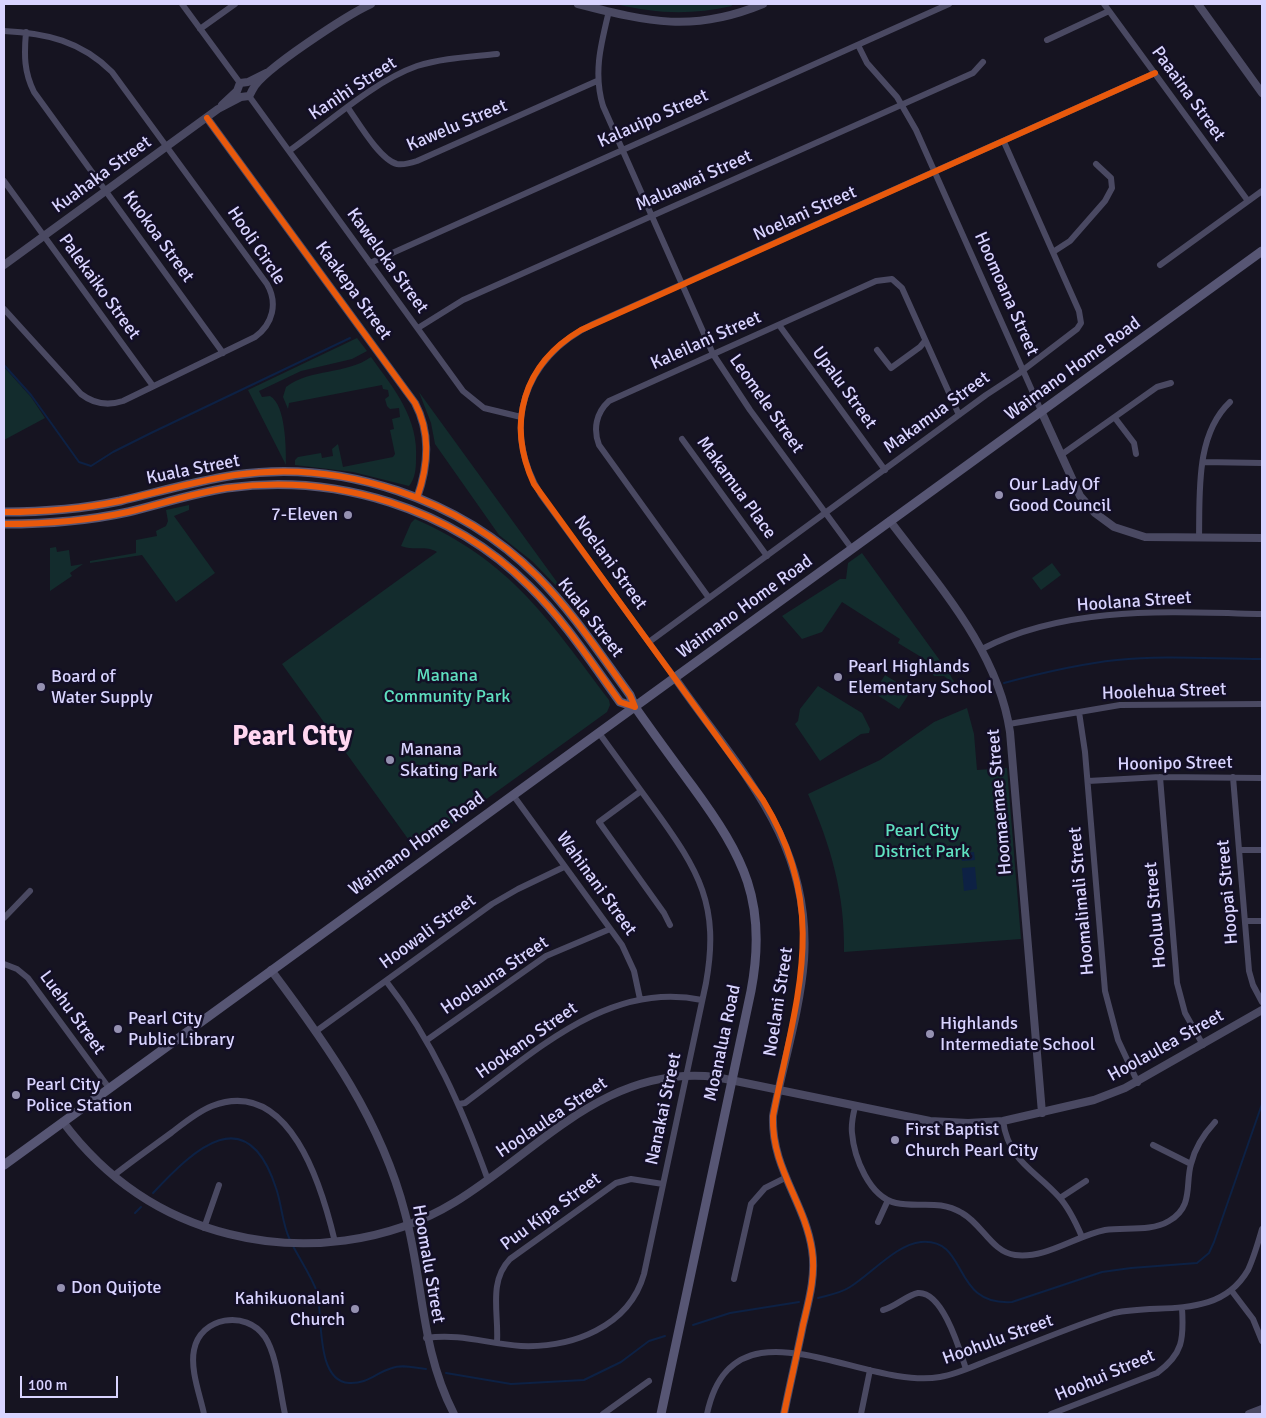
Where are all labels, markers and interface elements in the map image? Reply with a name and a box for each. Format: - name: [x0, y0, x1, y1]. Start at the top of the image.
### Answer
- street label: Paaaina Street: [1146, 42, 1230, 146]
- street label: Kanihi Street: [305, 53, 401, 125]
- street label: Kalauipo Street: [594, 85, 712, 153]
- street label: Kawelu Street: [403, 95, 511, 157]
- street label: Kuahaka Street: [48, 132, 156, 218]
- street label: Maluawai Street: [632, 146, 756, 216]
- street label: Noelani Street: [750, 182, 860, 246]
- street label: Kuokoa Street: [118, 187, 198, 287]
- street label: Hooli Circle: [222, 203, 290, 289]
- street label: Kaweloka Street: [342, 204, 432, 318]
- street label: Hoomoana Street: [969, 229, 1043, 359]
- street label: Palekaiko Street: [54, 230, 144, 344]
- street label: Kaakepa Street: [310, 238, 396, 344]
- street label: Kaleilani Street: [647, 307, 765, 375]
- street label: Waimano Home Road: [1001, 312, 1145, 426]
- street label: Upalu Street: [807, 343, 881, 433]
- street label: Leomele Street: [724, 350, 808, 458]
- street label: Makamua Street: [880, 367, 994, 459]
- street label: Makamua Place: [692, 433, 780, 543]
- street label: Kuala Street: [144, 450, 242, 490]
- place label: Our Lady Of Good Council: [1009, 474, 1111, 516]
- marker: Our Lady Of Good Council: [993, 489, 1005, 501]
- place label: 7-Eleven: [271, 504, 338, 526]
- marker: 7-Eleven: [342, 509, 354, 521]
- street label: Noelani Street: [569, 512, 651, 614]
- street label: Waimano Home Road: [673, 550, 817, 664]
- street label: Kuala Street: [552, 574, 628, 662]
- street label: Hoolana Street: [1076, 587, 1192, 617]
- place label: Pearl Highlands Elementary School: [848, 656, 993, 699]
- park label: Manana Community Park: [384, 665, 510, 708]
- place label: Board of Water Supply: [51, 666, 153, 709]
- marker: Pearl Highlands Elementary School: [832, 671, 844, 683]
- street label: Hoolehua Street: [1101, 679, 1227, 705]
- marker: Board of Water Supply: [35, 681, 47, 693]
- district label: Pearl City: [232, 721, 352, 755]
- street label: Hoomaemae Street: [983, 728, 1017, 876]
- place label: Manana Skating Park: [400, 739, 497, 782]
- street label: Hoonipo Street: [1117, 752, 1233, 776]
- marker: Manana Skating Park: [384, 754, 396, 766]
- street label: Waimano Home Road: [345, 787, 489, 901]
- park label: Pearl City District Park: [874, 820, 970, 862]
- street label: Hoomalimali Street: [1065, 826, 1099, 976]
- street label: Wahinani Street: [551, 828, 641, 940]
- street label: Hoopai Street: [1213, 839, 1243, 945]
- street label: Hooluu Street: [1141, 861, 1171, 969]
- street label: Hoowali Street: [376, 890, 480, 974]
- street label: Hoolauna Street: [437, 932, 553, 1020]
- street label: Noelani Street: [760, 946, 798, 1058]
- street label: Luehu Street: [34, 967, 110, 1059]
- street label: Moanalua Road: [700, 983, 746, 1103]
- street label: Hookano Street: [472, 998, 582, 1084]
- street label: Hoolaulea Street: [1104, 1005, 1228, 1087]
- place label: Pearl City Public Library: [128, 1008, 234, 1050]
- place label: Highlands Intermediate School: [940, 1013, 1095, 1056]
- marker: Pearl City Public Library: [112, 1023, 124, 1035]
- marker: Highlands Intermediate School: [924, 1028, 936, 1040]
- street label: Nanakai Street: [642, 1051, 686, 1167]
- street label: Hoolaulea Street: [492, 1073, 612, 1163]
- place label: Pearl City Police Station: [26, 1074, 132, 1116]
- marker: Pearl City Police Station: [10, 1089, 22, 1101]
- place label: First Baptist Church Pearl City: [905, 1119, 1038, 1162]
- marker: First Baptist Church Pearl City: [889, 1134, 901, 1146]
- street label: Puu Kipa Street: [497, 1168, 605, 1256]
- street label: Hoomalu Street: [407, 1203, 449, 1325]
- place label: Don Quijote: [71, 1277, 162, 1299]
- marker: Don Quijote: [55, 1282, 67, 1294]
- place label: Kahikuonalani Church: [234, 1288, 345, 1330]
- marker: Kahikuonalani Church: [349, 1303, 361, 1315]
- street label: Hoohulu Street: [940, 1310, 1056, 1370]
- street label: Hoohui Street: [1052, 1345, 1158, 1407]
- scale bar: [22, 1366, 120, 1398]
- text: 100 m: [28, 1376, 68, 1394]

